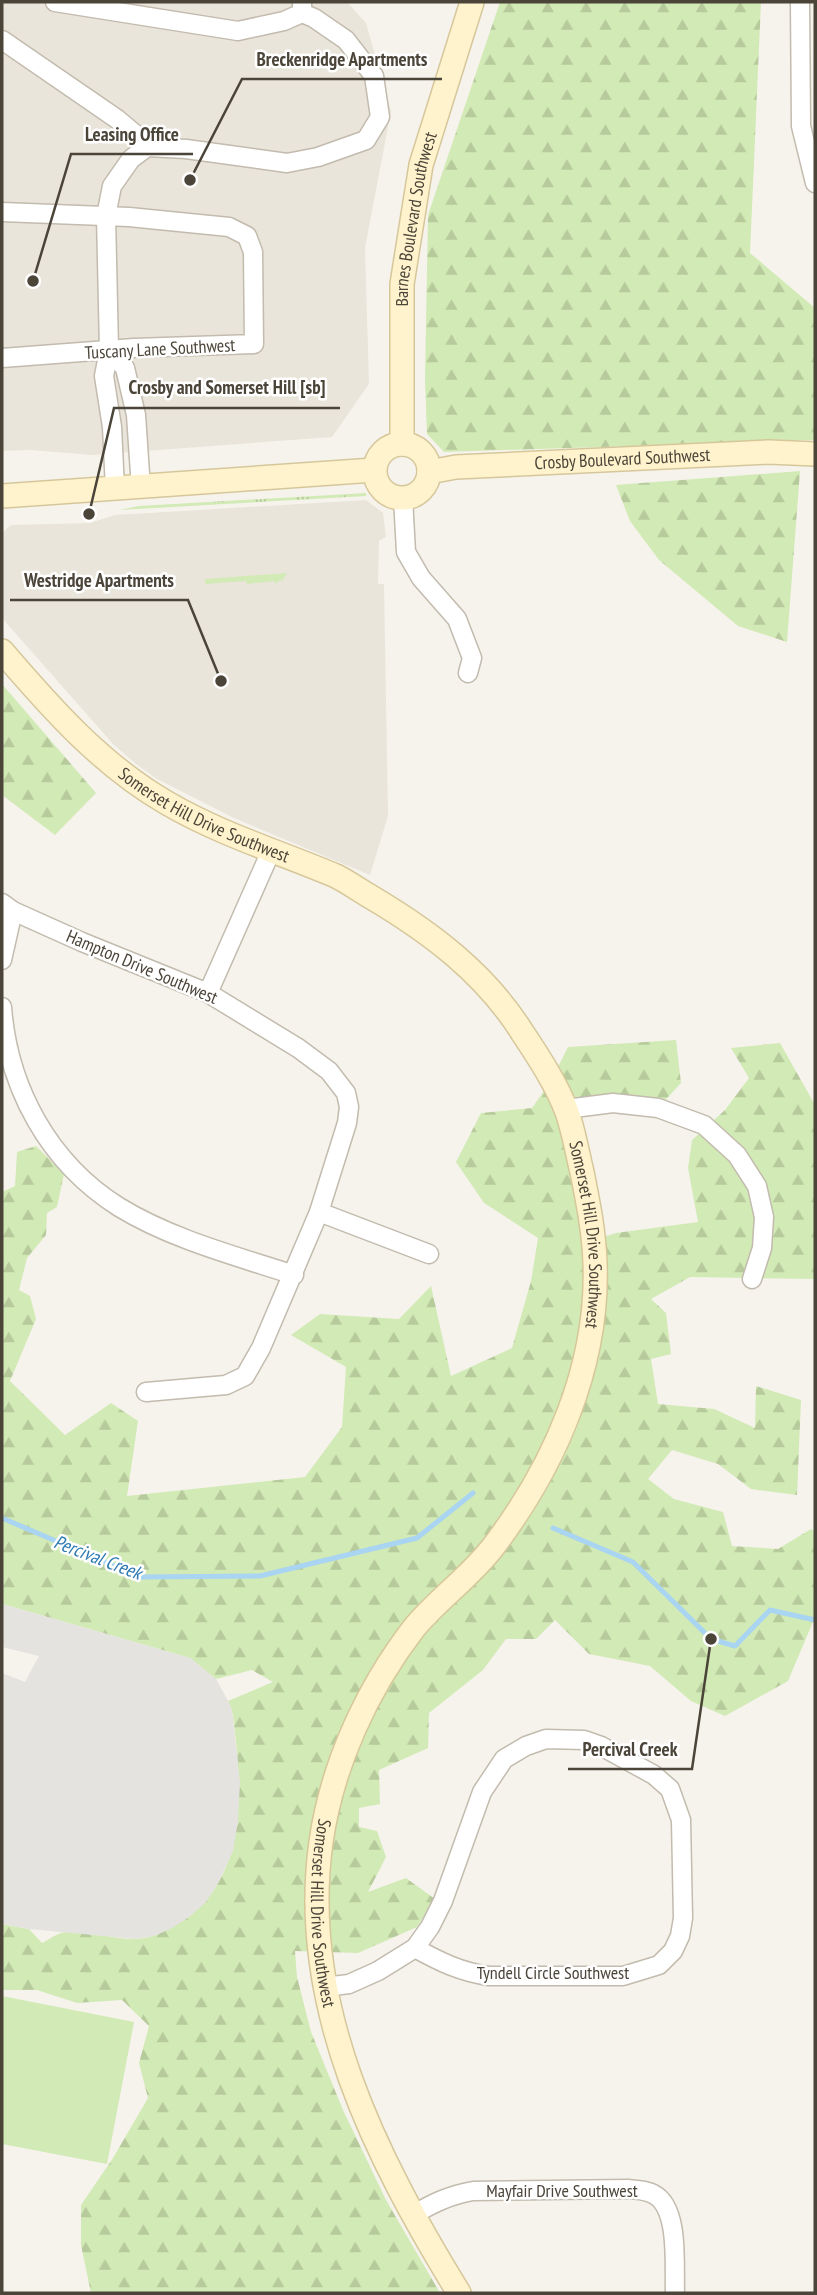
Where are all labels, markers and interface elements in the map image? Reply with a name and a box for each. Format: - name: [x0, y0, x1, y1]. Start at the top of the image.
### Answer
- callout: Breckenridge Apartments: [242, 39, 442, 79]
- text: Breckenridge Apartments: [257, 47, 428, 71]
- callout: Leasing Office: [71, 114, 193, 154]
- text: Leasing Office: [85, 122, 179, 146]
- street label: Barnes Boulevard Southwest: [390, 129, 442, 307]
- street label: Tuscany Lane Southwest: [84, 333, 236, 364]
- callout: Crosby and Somerset Hill [sb]: [114, 368, 340, 408]
- text: Crosby and Somerset Hill [sb]: [128, 375, 326, 399]
- street label: Crosby Boulevard Southwest: [534, 443, 711, 474]
- callout: Westridge Apartments: [10, 560, 188, 600]
- text: Westridge Apartments: [23, 568, 174, 592]
- street label: Somerset Hill Drive Southwest: [114, 762, 293, 867]
- street label: Hampton Drive Southwest: [63, 924, 221, 1009]
- street label: Somerset Hill Drive Southwest: [564, 1139, 607, 1330]
- water label: Percival Creek: [51, 1529, 148, 1586]
- callout: Percival Creek: [568, 1729, 692, 1769]
- text: Percival Creek: [582, 1737, 678, 1761]
- street label: Somerset Hill Drive Southwest: [306, 1817, 341, 2009]
- street label: Tyndell Circle Southwest: [477, 1961, 629, 1984]
- street label: Mayfair Drive Southwest: [486, 2179, 638, 2202]

